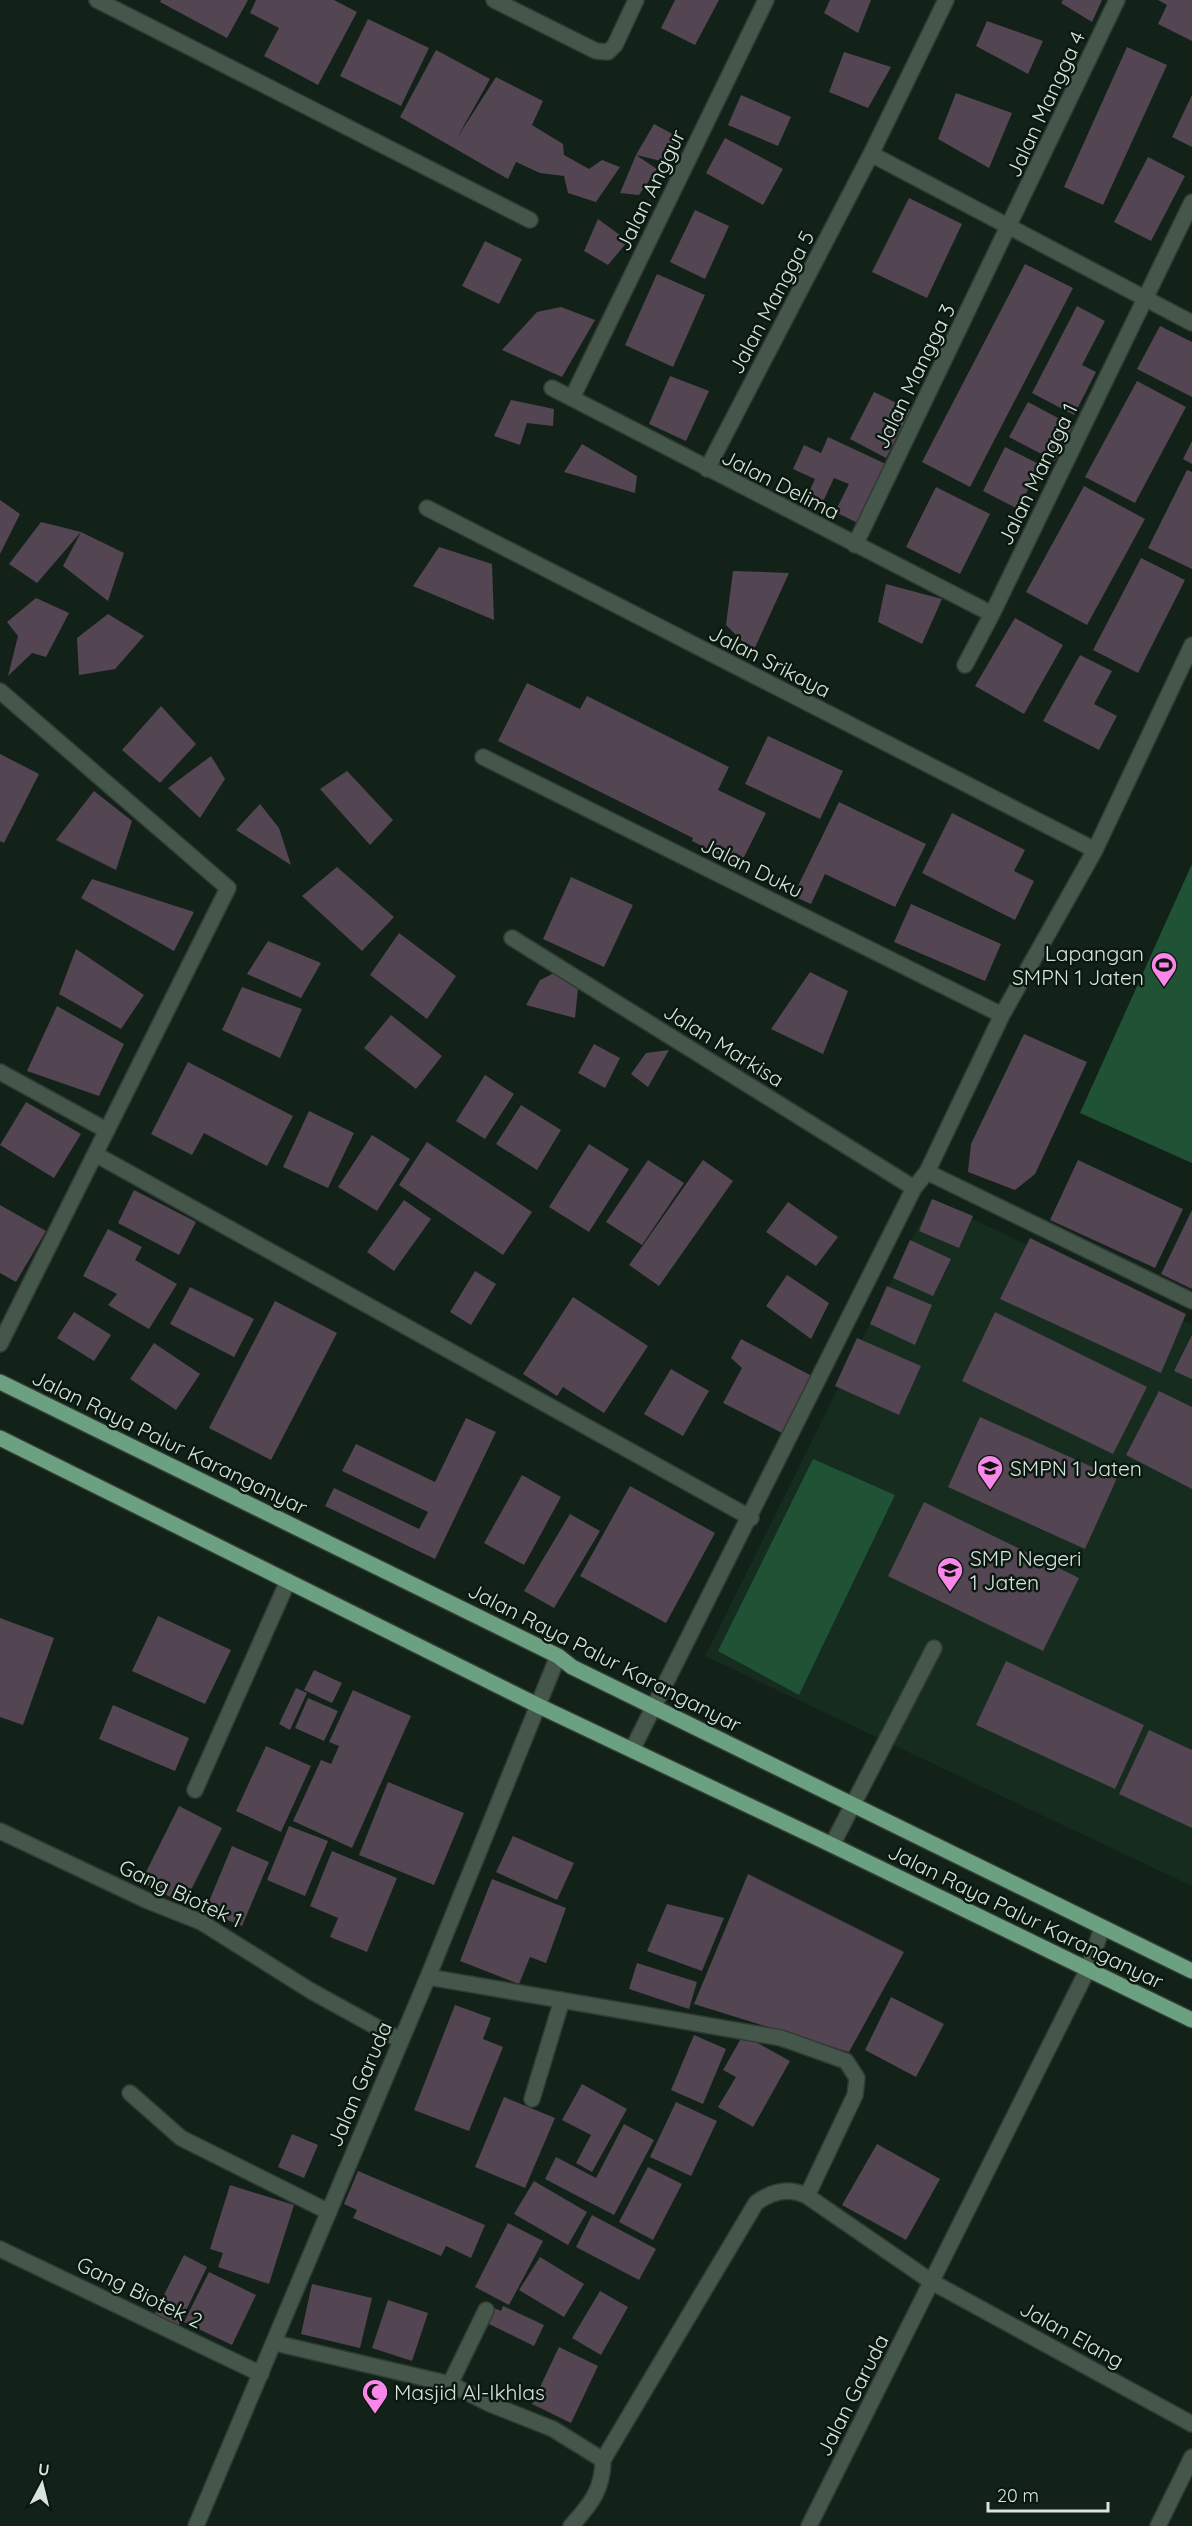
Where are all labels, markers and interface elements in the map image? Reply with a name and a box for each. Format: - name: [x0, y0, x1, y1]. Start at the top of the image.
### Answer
- street label: Jalan Mangga 4: [1000, 27, 1090, 181]
- street label: Jalan Anggur: [609, 125, 691, 255]
- street label: Jalan Mangga 5: [722, 226, 820, 378]
- street label: Jalan Mangga 3: [868, 299, 960, 453]
- street label: Jalan Mangga 1: [991, 399, 1083, 549]
- street label: Jalan Delima: [718, 443, 844, 525]
- street label: Jalan Srikaya: [705, 619, 835, 703]
- street label: Jalan Duku: [697, 831, 807, 903]
- place label: Lapangan SMPN 1 Jaten: [1012, 940, 1144, 990]
- sports icon: Lapangan SMPN 1 Jaten: [1149, 950, 1179, 988]
- street label: Jalan Markisa: [659, 998, 789, 1092]
- street label: Jalan Raya Palur Karanganyar: [28, 1364, 312, 1520]
- school or university icon: SMPN 1 Jaten: [975, 1453, 1005, 1491]
- place label: SMPN 1 Jaten: [1010, 1455, 1142, 1481]
- place label: SMP Negeri 1 Jaten: [970, 1545, 1082, 1595]
- school or university icon: SMP Negeri 1 Jaten: [935, 1555, 965, 1593]
- street label: Jalan Raya Palur Karanganyar: [464, 1577, 746, 1737]
- street label: Jalan Raya Palur Karanganyar: [884, 1838, 1168, 1994]
- street label: Gang Biotek 1: [115, 1853, 247, 1933]
- street label: Jalan Garuda: [321, 2018, 397, 2150]
- street label: Gang Biotek 2: [73, 2250, 207, 2334]
- street label: Jalan Elang: [1015, 2295, 1129, 2373]
- street label: Jalan Garuda: [810, 2330, 894, 2460]
- mosque icon: Masjid Al-Ikhlas: [360, 2377, 390, 2415]
- place label: Masjid Al-Ikhlas: [394, 2379, 545, 2405]
- north arrow: [12, 2454, 72, 2514]
- text: U: [37, 2458, 51, 2480]
- scale bar: [988, 2475, 1108, 2513]
- text: 20 m: [997, 2484, 1039, 2507]

